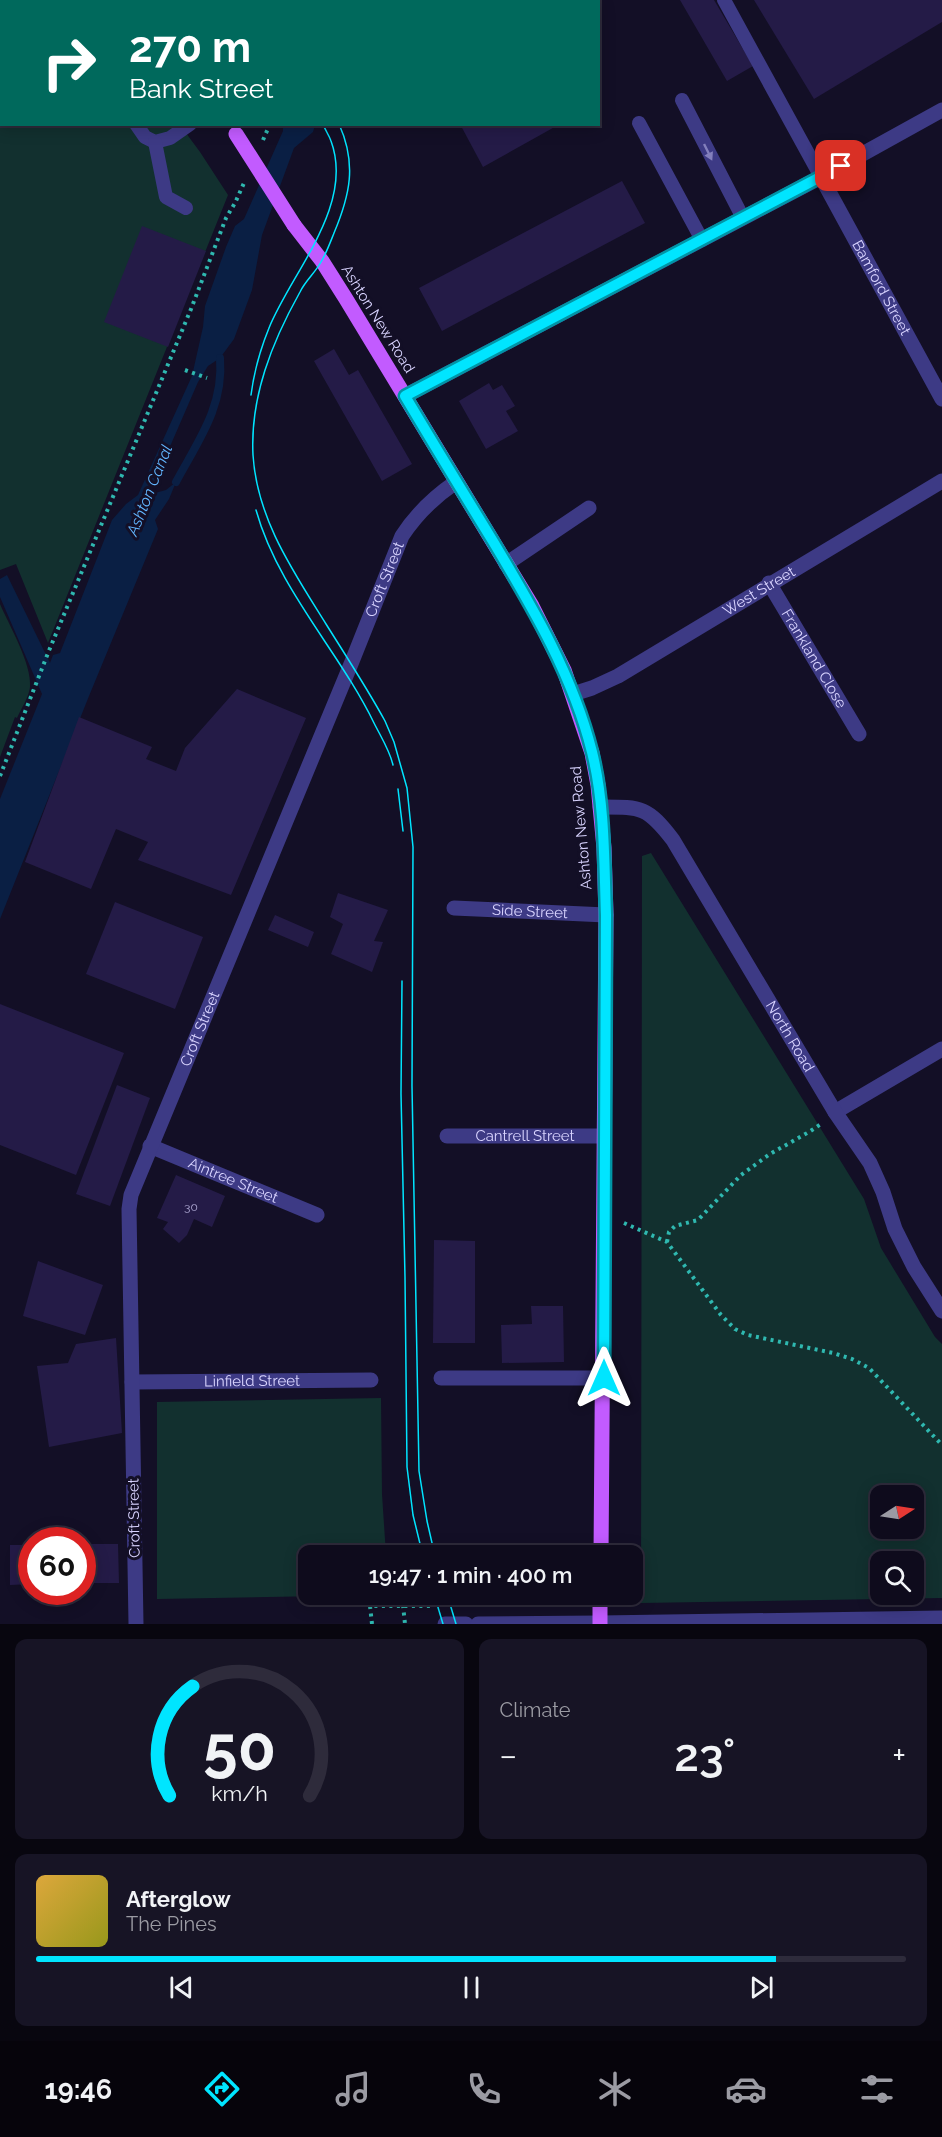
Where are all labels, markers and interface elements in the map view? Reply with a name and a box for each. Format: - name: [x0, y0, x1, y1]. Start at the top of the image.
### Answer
- text: 270 m: [129, 23, 251, 72]
- icon: right: [30, 24, 108, 102]
- text: Bank Street: [129, 73, 274, 104]
- pin: [815, 140, 866, 191]
- one-way arrow: [703, 144, 713, 161]
- icon: arrive: [824, 149, 857, 182]
- street label: Bamford Street: [848, 237, 914, 338]
- street label: Ashton New Road: [338, 262, 418, 376]
- water label: Ashton Canal: [122, 442, 176, 539]
- street label: Croft Street: [362, 539, 408, 620]
- street label: West Street: [719, 563, 798, 620]
- street label: Frankland Close: [778, 606, 851, 711]
- street label: Ashton New Road: [567, 765, 595, 891]
- street label: Side Street: [492, 901, 568, 922]
- street label: Croft Street: [176, 989, 223, 1069]
- street label: North Road: [762, 998, 818, 1075]
- street label: Cantrell Street: [475, 1127, 575, 1145]
- street label: Aintree Street: [186, 1154, 281, 1207]
- house number: 30: [184, 1200, 198, 1214]
- position arrow: [572, 1346, 636, 1410]
- street label: Linfield Street: [204, 1372, 300, 1390]
- street label: Croft Street: [124, 1478, 144, 1558]
- north arrow: [870, 1485, 924, 1539]
- map controls: [870, 1485, 924, 1605]
- speed limit sign: 60: [18, 1527, 96, 1605]
- button: search: [870, 1551, 924, 1605]
- text: 19:47 · 1 min · 400 m: [369, 1562, 572, 1588]
- text: Climate: [500, 1698, 571, 1722]
- text: 50: [203, 1711, 276, 1785]
- text: 23°: [674, 1729, 735, 1782]
- text: −: [500, 1736, 517, 1775]
- text: +: [892, 1736, 906, 1775]
- text: km/h: [211, 1781, 268, 1806]
- text: Afterglow: [126, 1886, 231, 1912]
- text: The Pines: [126, 1912, 217, 1936]
- icon: previous: [165, 1971, 198, 2004]
- icon: pause: [455, 1971, 488, 2004]
- icon: next: [745, 1971, 778, 2004]
- icon: directions: [201, 2068, 243, 2110]
- icon: music: [332, 2068, 374, 2110]
- icon: phone: [463, 2068, 505, 2110]
- icon: climate: [594, 2068, 636, 2110]
- icon: car: [725, 2068, 767, 2110]
- icon: filters: [856, 2068, 898, 2110]
- text: 19:46: [44, 2074, 112, 2105]

